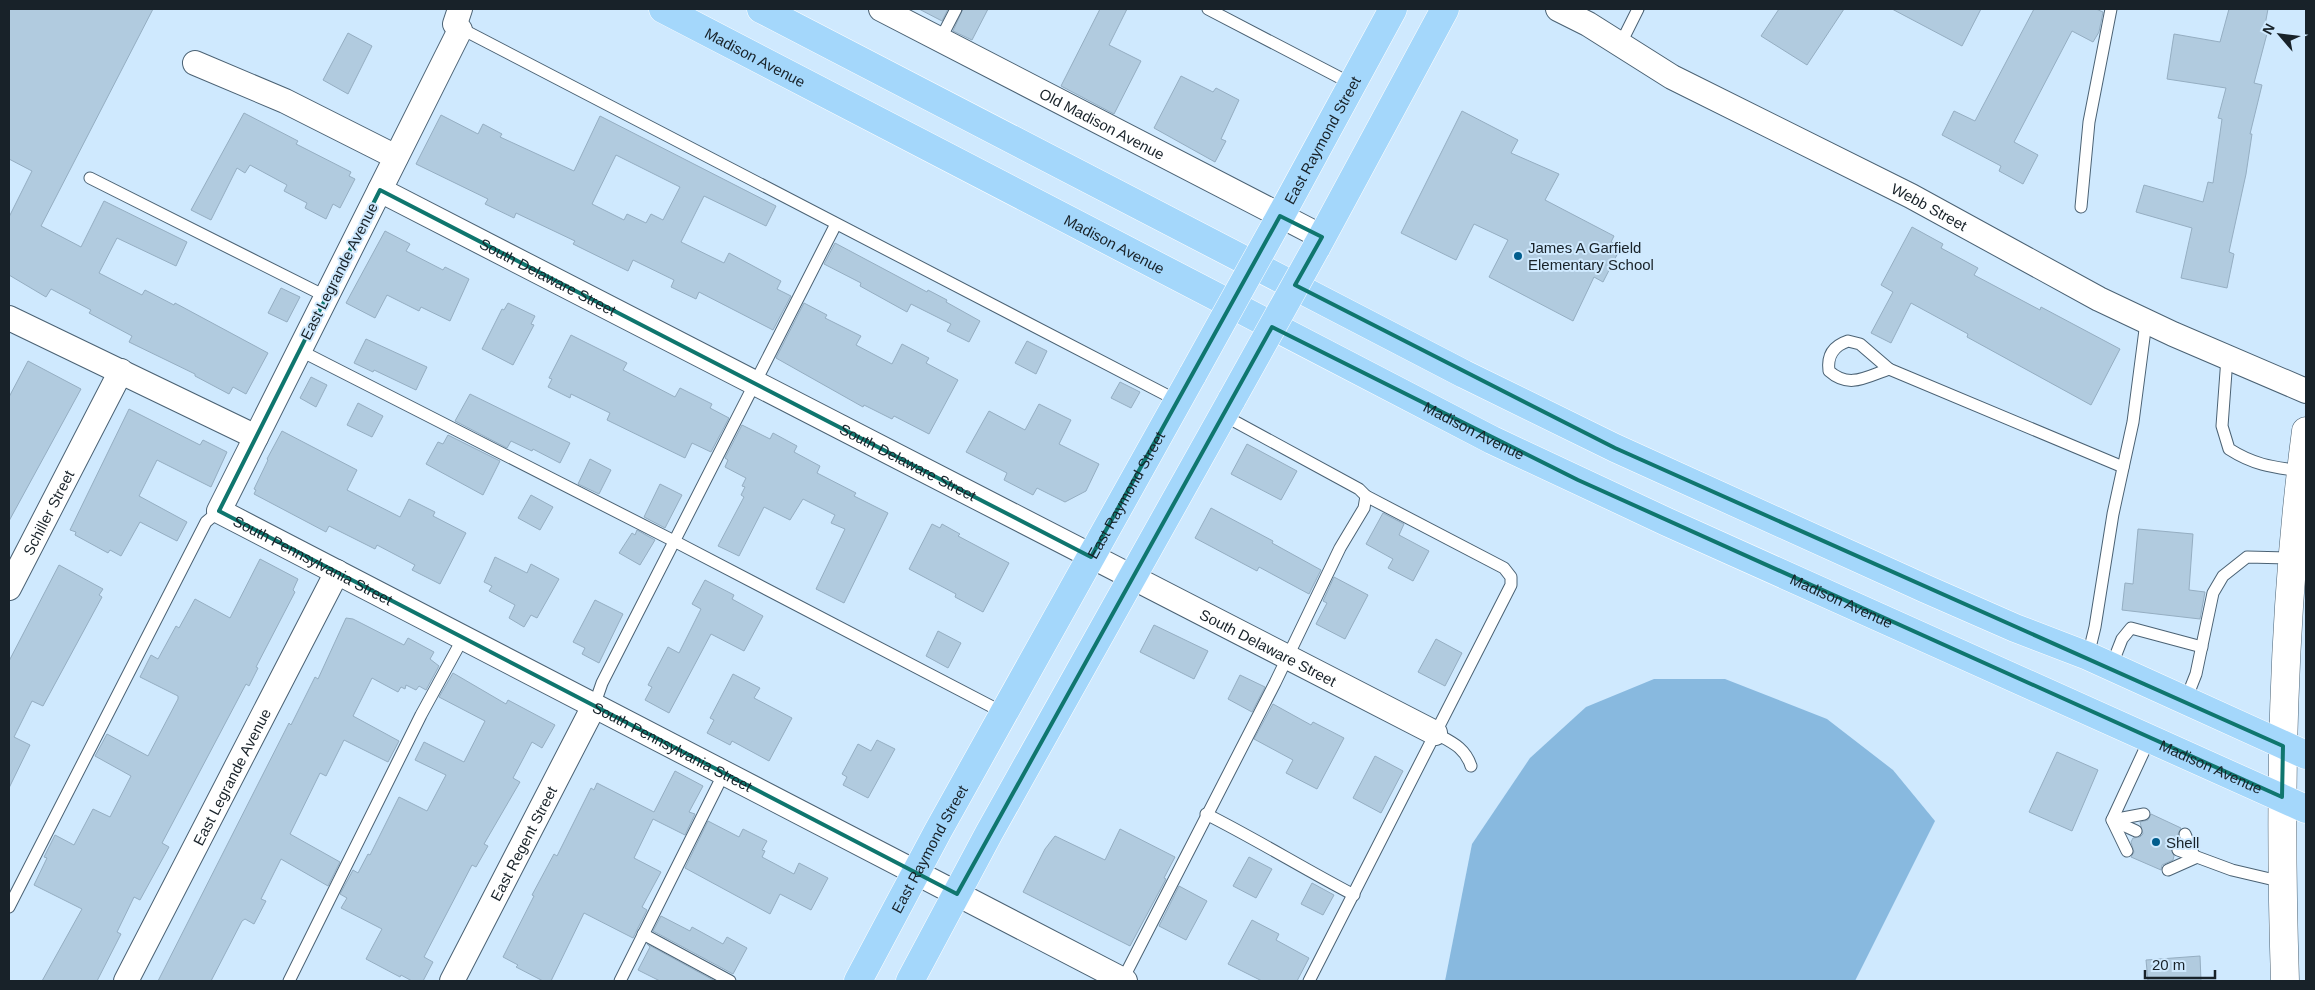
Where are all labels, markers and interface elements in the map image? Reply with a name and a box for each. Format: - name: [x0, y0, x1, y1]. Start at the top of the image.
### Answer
- north arrow: [2255, 10, 2305, 60]
- text: N: [2259, 21, 2278, 37]
- street label: Madison Avenue: [702, 24, 808, 90]
- street label: East Raymond Street: [1280, 72, 1364, 207]
- street label: Old Madison Avenue: [1037, 84, 1167, 163]
- street label: Webb Street: [1889, 179, 1971, 234]
- street label: East Legrande Avenue: [297, 200, 381, 342]
- street label: Madison Avenue: [1062, 211, 1168, 277]
- street label: South Delaware Street: [477, 234, 620, 319]
- place label: James A Garfield Elementary School: [1528, 239, 1654, 273]
- marker: James A Garfield Elementary School: [1512, 250, 1524, 262]
- street label: Madison Avenue: [1421, 398, 1527, 463]
- street label: South Delaware Street: [837, 420, 980, 504]
- street label: East Raymond Street: [1083, 428, 1168, 561]
- street label: Schiller Street: [19, 466, 77, 558]
- street label: South Pennsylvania Street: [231, 512, 396, 608]
- street label: Madison Avenue: [1788, 570, 1896, 631]
- street label: South Delaware Street: [1197, 605, 1340, 690]
- street label: South Pennsylvania Street: [590, 698, 756, 795]
- street label: East Legrande Avenue: [189, 705, 274, 848]
- street label: Madison Avenue: [2157, 736, 2265, 797]
- street label: East Raymond Street: [888, 781, 971, 916]
- street label: East Regent Street: [486, 782, 560, 904]
- place label: Shell: [2166, 834, 2199, 851]
- marker: Shell: [2150, 836, 2162, 848]
- scale bar: [2145, 948, 2215, 980]
- text: 20 m: [2152, 956, 2185, 973]

